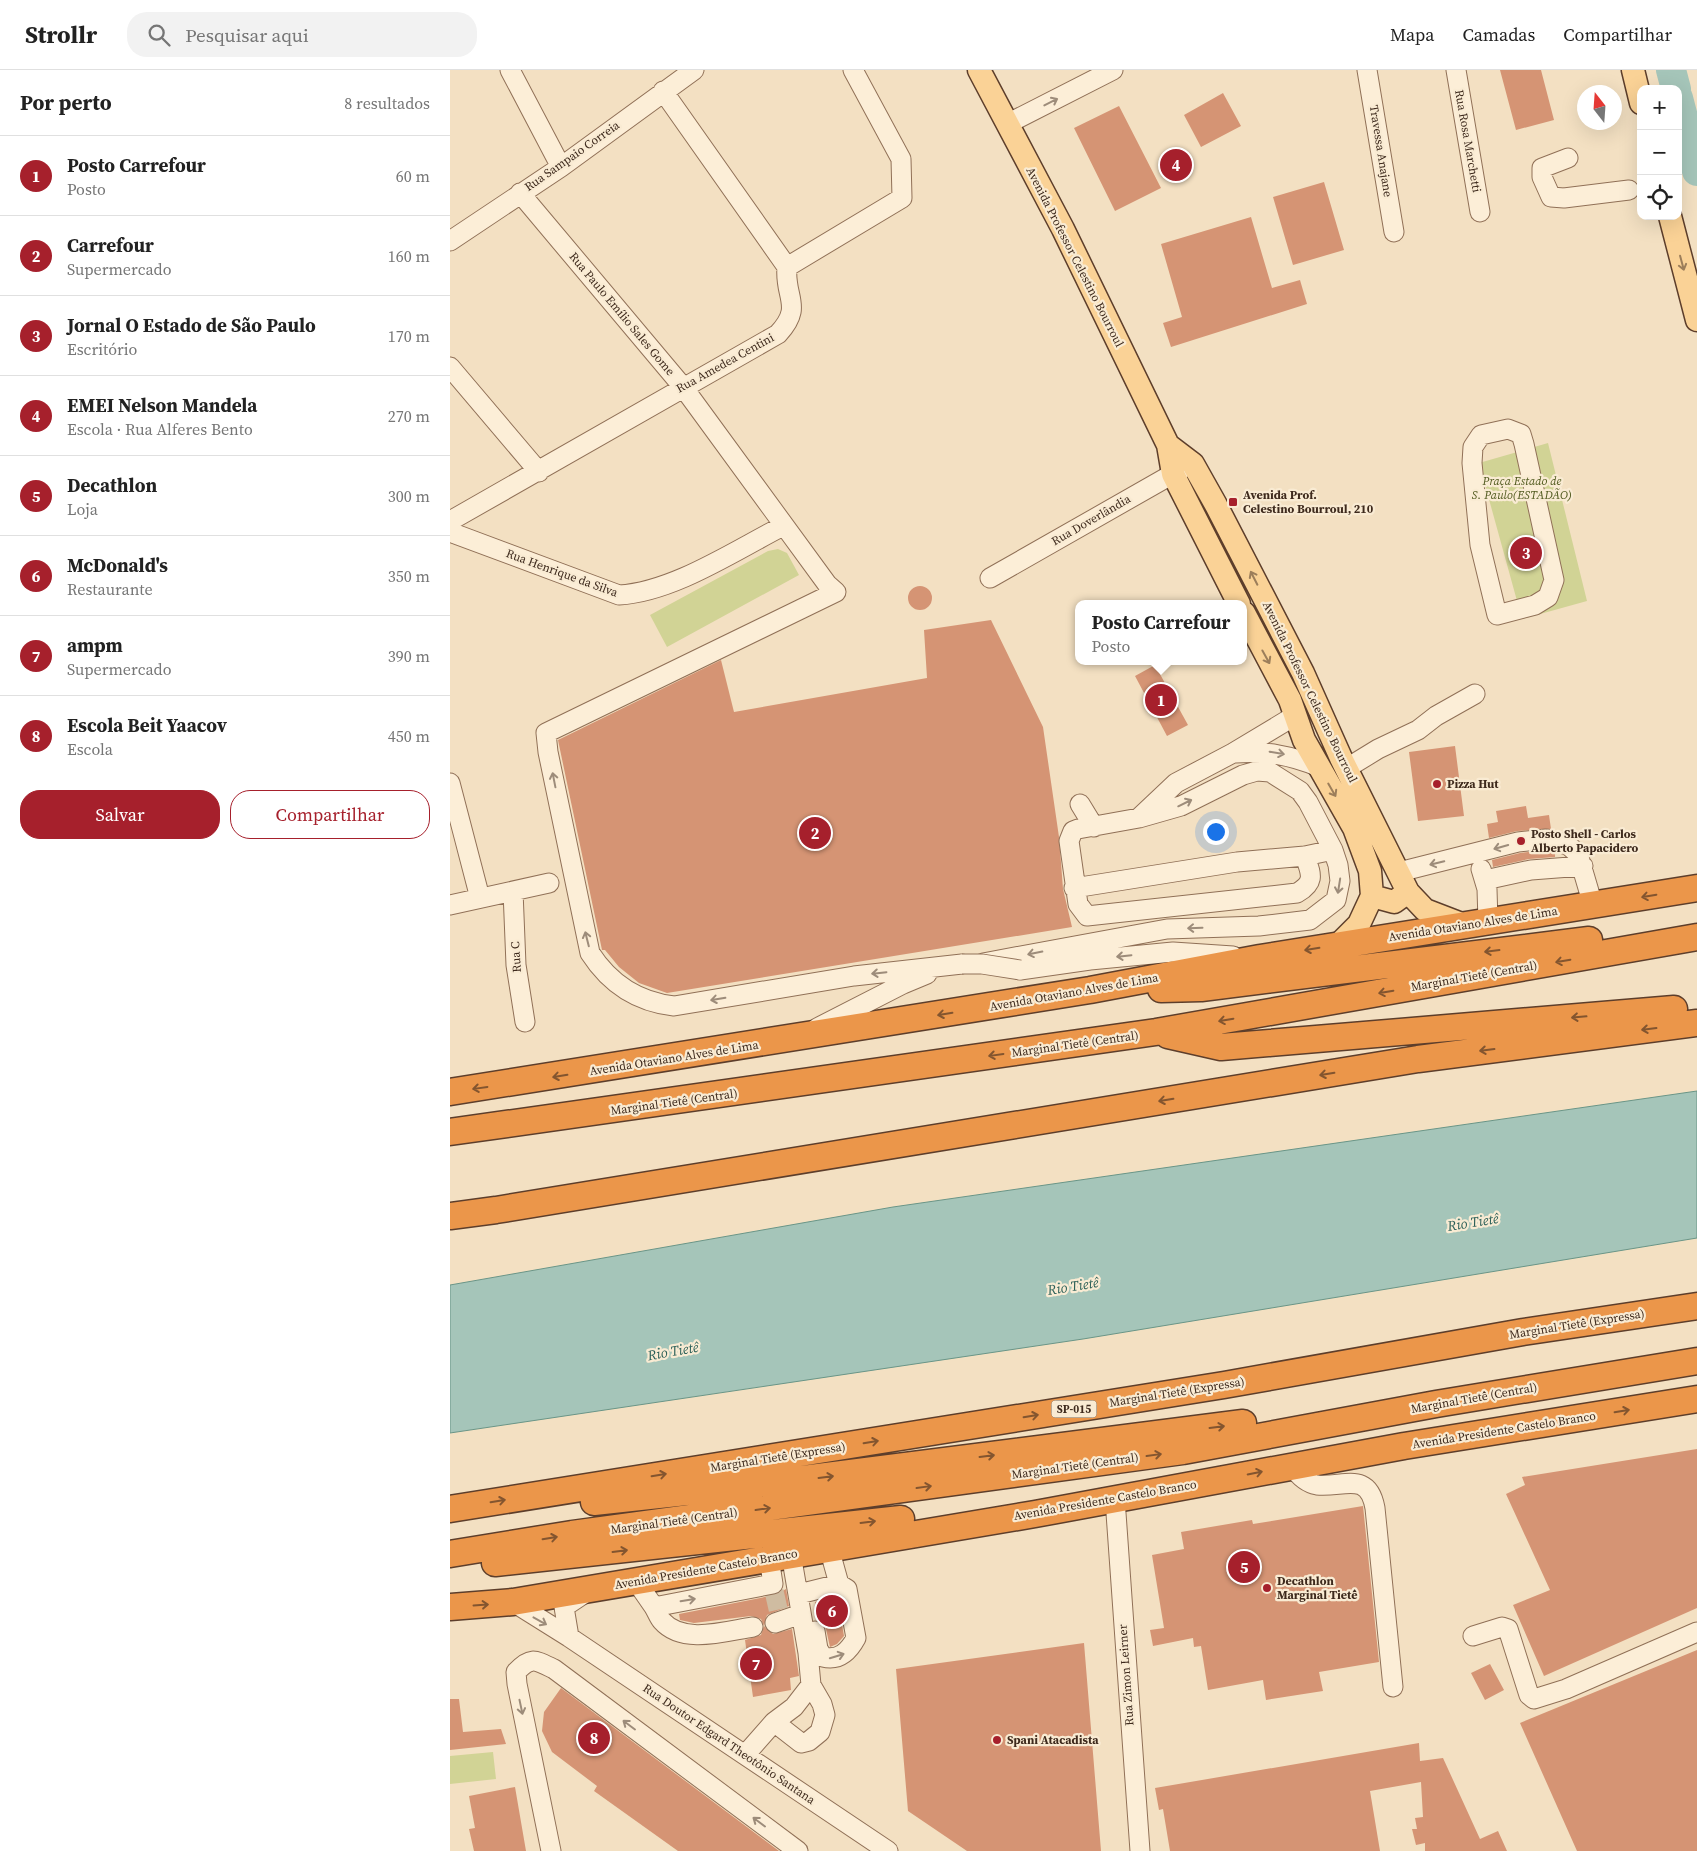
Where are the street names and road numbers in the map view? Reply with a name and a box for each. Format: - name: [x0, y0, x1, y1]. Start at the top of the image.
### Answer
- street label: Rua Rosa Marchetti: [1451, 88, 1485, 194]
- street label: Travessa Anajane: [1366, 104, 1396, 198]
- street label: Rua Sampaio Correia: [521, 117, 623, 195]
- street label: Avenida Professor Celestino Bourroul: [1023, 164, 1128, 350]
- street label: Rua Paulo Emílio Sales Gome: [566, 249, 678, 379]
- street label: Rua Amedea Centini: [673, 329, 777, 397]
- street label: Rua Doverlândia: [1049, 490, 1134, 549]
- street label: Rua Henrique da Silva: [504, 545, 621, 601]
- street label: Avenida Professor Celestino Bourroul: [1259, 599, 1361, 786]
- street label: Avenida Otaviano Alves de Lima: [1387, 903, 1560, 945]
- street label: Rua C: [507, 940, 525, 973]
- street label: Marginal Tietê (Central): [1410, 957, 1538, 995]
- street label: Avenida Otaviano Alves de Lima: [988, 969, 1160, 1015]
- street label: Marginal Tietê (Central): [1011, 1027, 1139, 1061]
- street label: Avenida Otaviano Alves de Lima: [588, 1037, 761, 1079]
- street label: Marginal Tietê (Central): [610, 1085, 738, 1119]
- street label: Marginal Tietê (Expressa): [1508, 1305, 1646, 1343]
- street label: Marginal Tietê (Expressa): [1108, 1373, 1246, 1411]
- street label: Marginal Tietê (Central): [1410, 1379, 1538, 1417]
- road number: SP-015: [1052, 1400, 1096, 1418]
- street label: Avenida Presidente Castelo Branco: [1411, 1408, 1597, 1452]
- street label: Marginal Tietê (Expressa): [709, 1438, 847, 1476]
- street label: Marginal Tietê (Central): [1011, 1449, 1139, 1483]
- street label: Avenida Presidente Castelo Branco: [1012, 1476, 1198, 1524]
- street label: Marginal Tietê (Central): [610, 1504, 738, 1538]
- street label: Avenida Presidente Castelo Branco: [613, 1545, 799, 1593]
- street label: Rua Zimon Leirner: [1114, 1624, 1138, 1726]
- street label: Rua Doutor Edgard Theotônio Santana: [640, 1680, 819, 1808]

